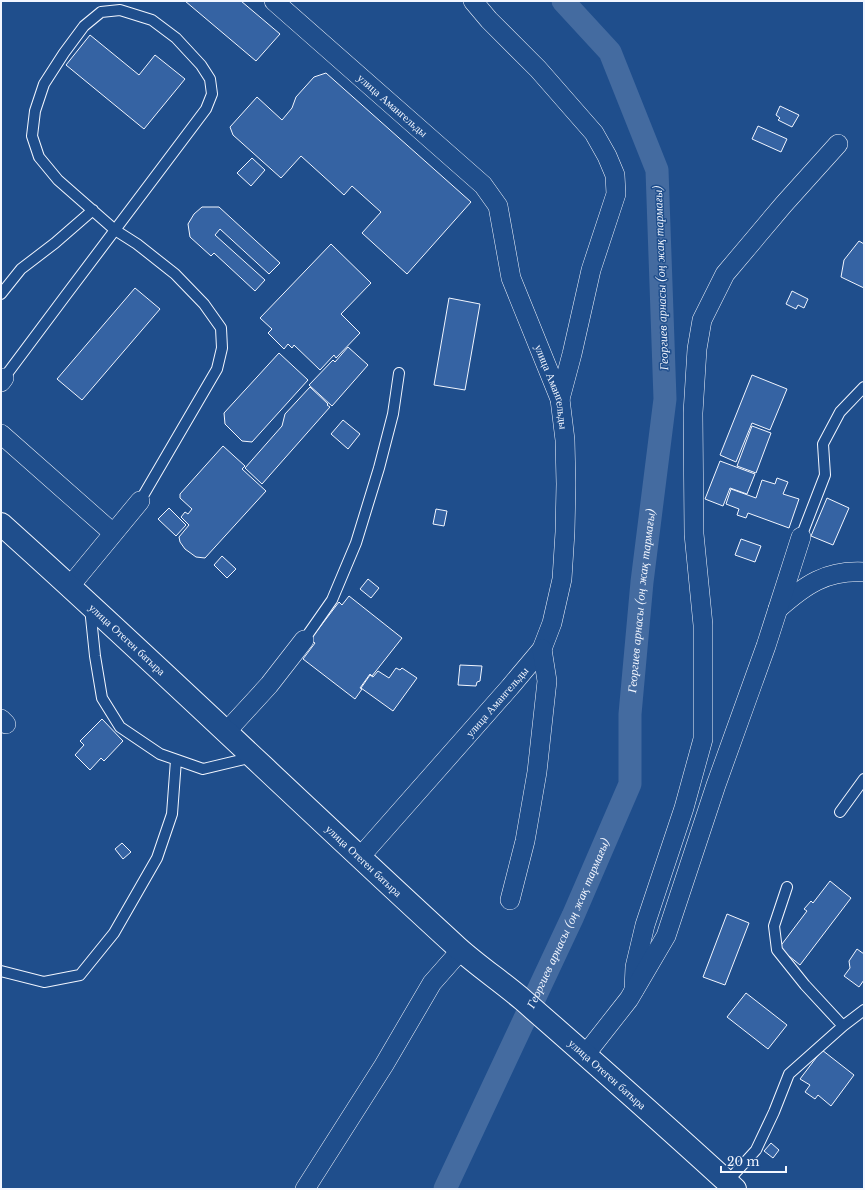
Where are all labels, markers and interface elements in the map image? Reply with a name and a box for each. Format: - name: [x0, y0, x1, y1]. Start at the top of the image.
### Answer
- street label: улица Амангельды: [355, 71, 431, 140]
- water label: Георгиев арнасы (оң жақ тармағы): [650, 185, 671, 372]
- street label: улица Амангельды: [532, 342, 571, 431]
- water label: Георгиев арнасы (оң жақ тармағы): [624, 508, 658, 694]
- street label: улица Отеген батыра: [86, 601, 168, 678]
- street label: улица Амангельды: [463, 663, 532, 740]
- street label: улица Отеген батыра: [323, 822, 405, 900]
- water label: Георгиев арнасы (оң жақ тармағы): [522, 836, 613, 1011]
- street label: улица Отеген батыра: [566, 1036, 649, 1112]
- scale bar: [721, 1148, 786, 1174]
- text: 20 m: [727, 1154, 759, 1169]

